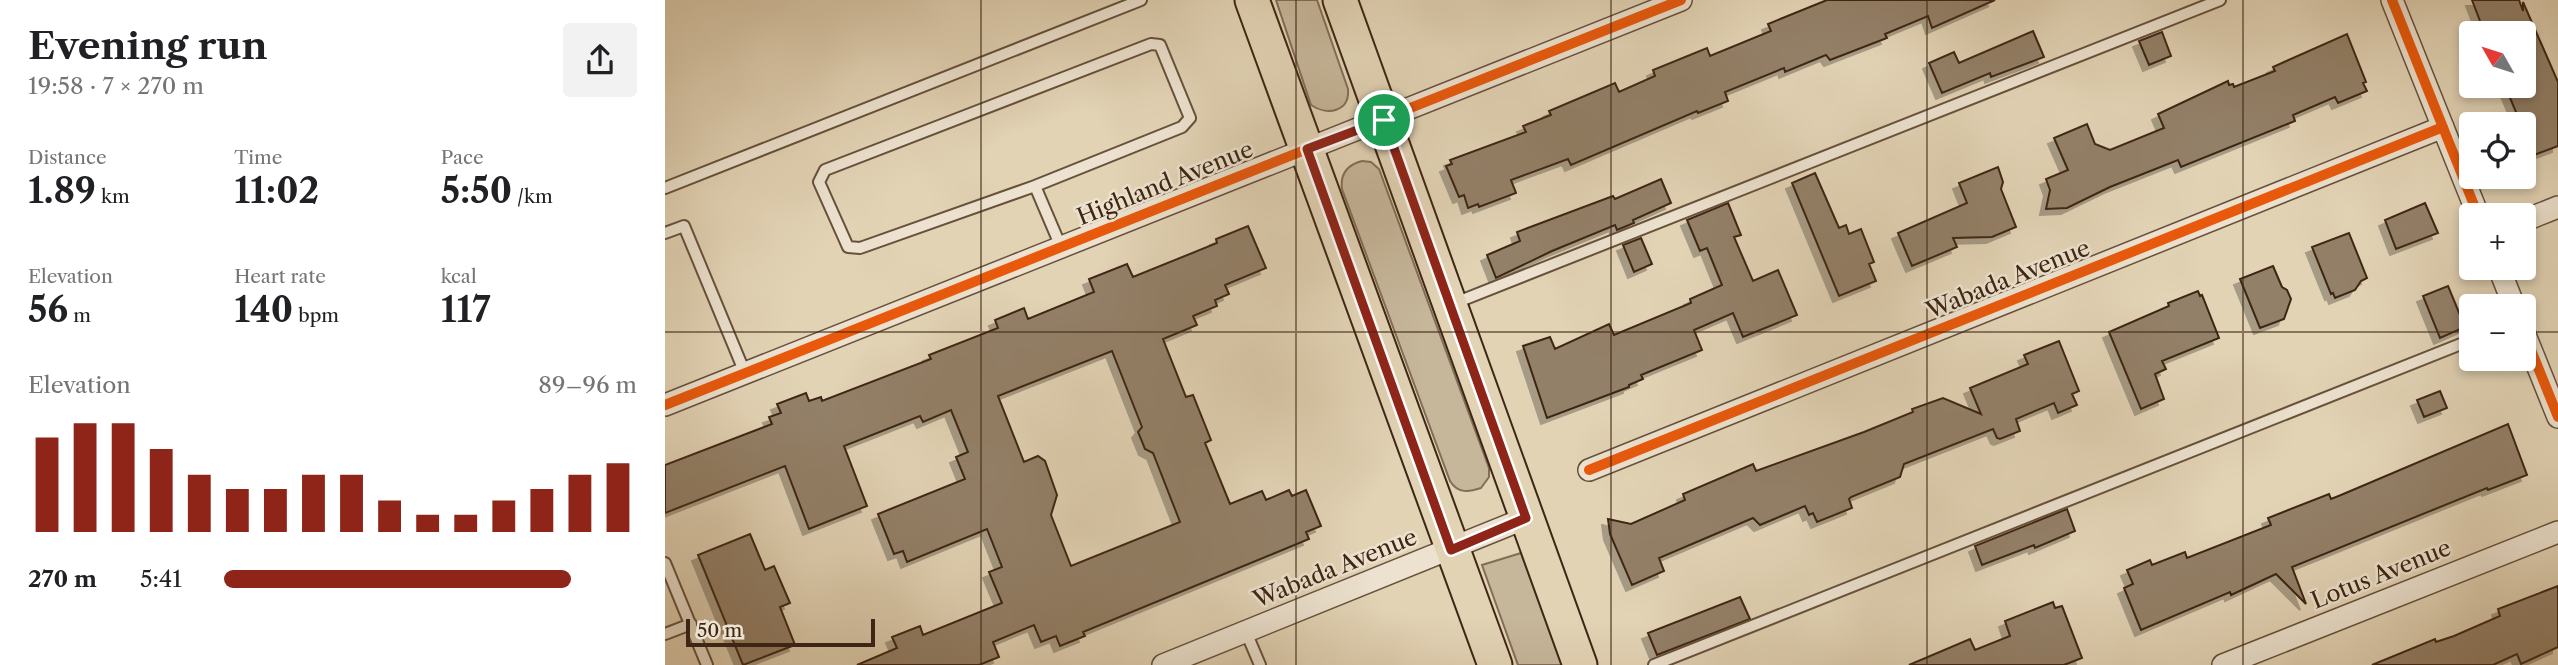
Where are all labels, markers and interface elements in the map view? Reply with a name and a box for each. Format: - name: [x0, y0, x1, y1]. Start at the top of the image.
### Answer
- north arrow: [2459, 21, 2536, 98]
- map controls: [2459, 21, 2536, 371]
- text: Evening run: [28, 22, 268, 69]
- button: share: [563, 23, 637, 97]
- text: 19:58 · 7 × 270 m: [28, 72, 204, 100]
- pin: [1354, 90, 1414, 150]
- icon: arrive: [1365, 101, 1403, 139]
- button: locate: [2459, 112, 2536, 189]
- street label: Highland Avenue: [1073, 135, 1257, 231]
- text: Distance: [28, 146, 107, 169]
- text: Time: [234, 146, 282, 169]
- text: Pace: [441, 146, 484, 169]
- text: 1.89: [28, 169, 96, 212]
- text: 11:02: [234, 169, 319, 212]
- text: 5:50: [441, 169, 512, 212]
- text: km: [96, 185, 130, 208]
- text: /km: [512, 185, 553, 208]
- button: +: [2459, 203, 2536, 280]
- street label: Wabada Avenue: [1921, 233, 2094, 325]
- text: Elevation: [28, 265, 113, 288]
- text: Heart rate: [234, 265, 326, 288]
- text: kcal: [441, 265, 477, 288]
- text: 56: [28, 288, 68, 331]
- text: 140: [234, 288, 293, 331]
- text: 117: [441, 288, 490, 331]
- button: −: [2459, 294, 2536, 371]
- text: m: [68, 304, 91, 327]
- text: bpm: [293, 304, 339, 327]
- text: Elevation: [28, 371, 131, 399]
- text: 89–96 m: [538, 371, 637, 399]
- street label: Wabada Avenue: [1248, 522, 1421, 614]
- street label: Lotus Avenue: [2307, 533, 2455, 615]
- text: 270 m: [28, 565, 97, 593]
- text: 5:41: [140, 565, 182, 593]
- scale bar: [686, 616, 875, 648]
- text: 50 m: [697, 619, 742, 642]

